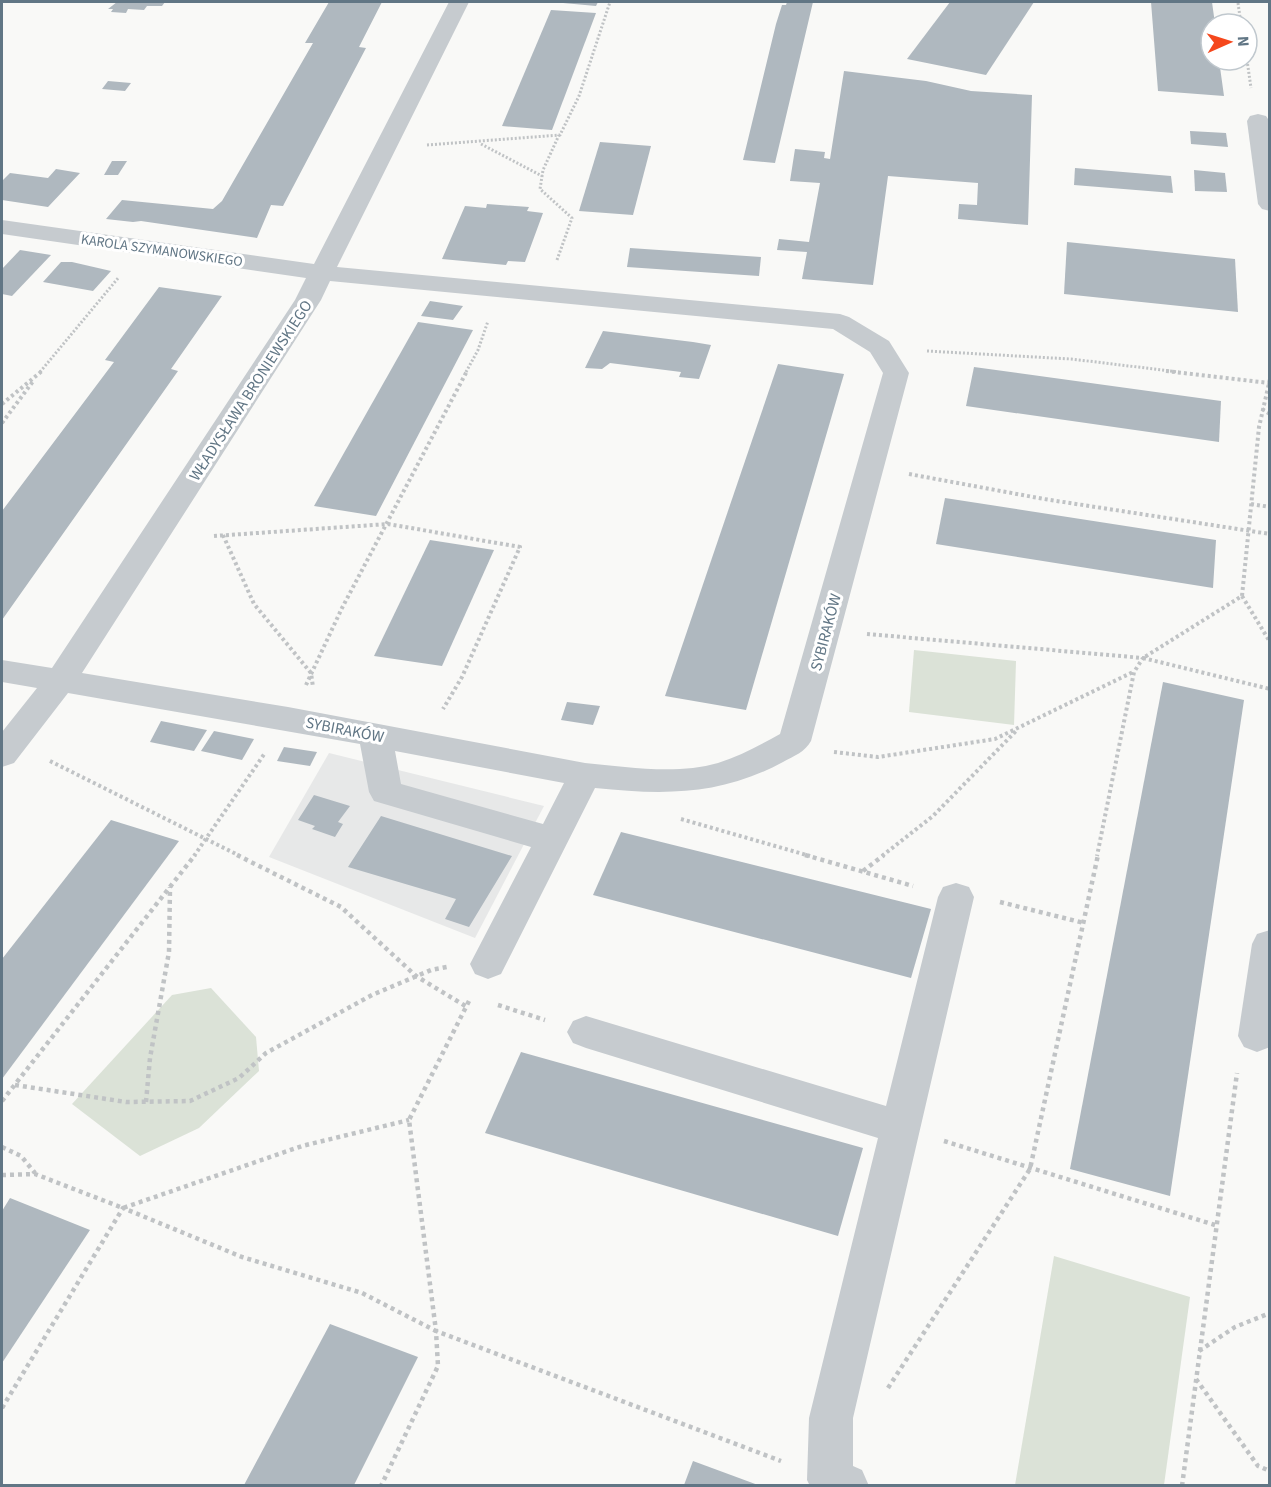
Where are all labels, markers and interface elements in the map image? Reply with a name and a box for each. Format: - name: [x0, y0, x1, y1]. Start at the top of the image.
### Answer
- north arrow: [1199, 12, 1259, 72]
- text: N: [1232, 35, 1254, 47]
- street label: KAROLA SZYMANOWSKIEGO: [80, 230, 244, 272]
- street label: WŁADYSŁAWA BRONIEWSKIEGO: [184, 296, 318, 485]
- street label: SYBIRAKÓW: [805, 591, 847, 673]
- street label: SYBIRAKÓW: [304, 712, 386, 748]

